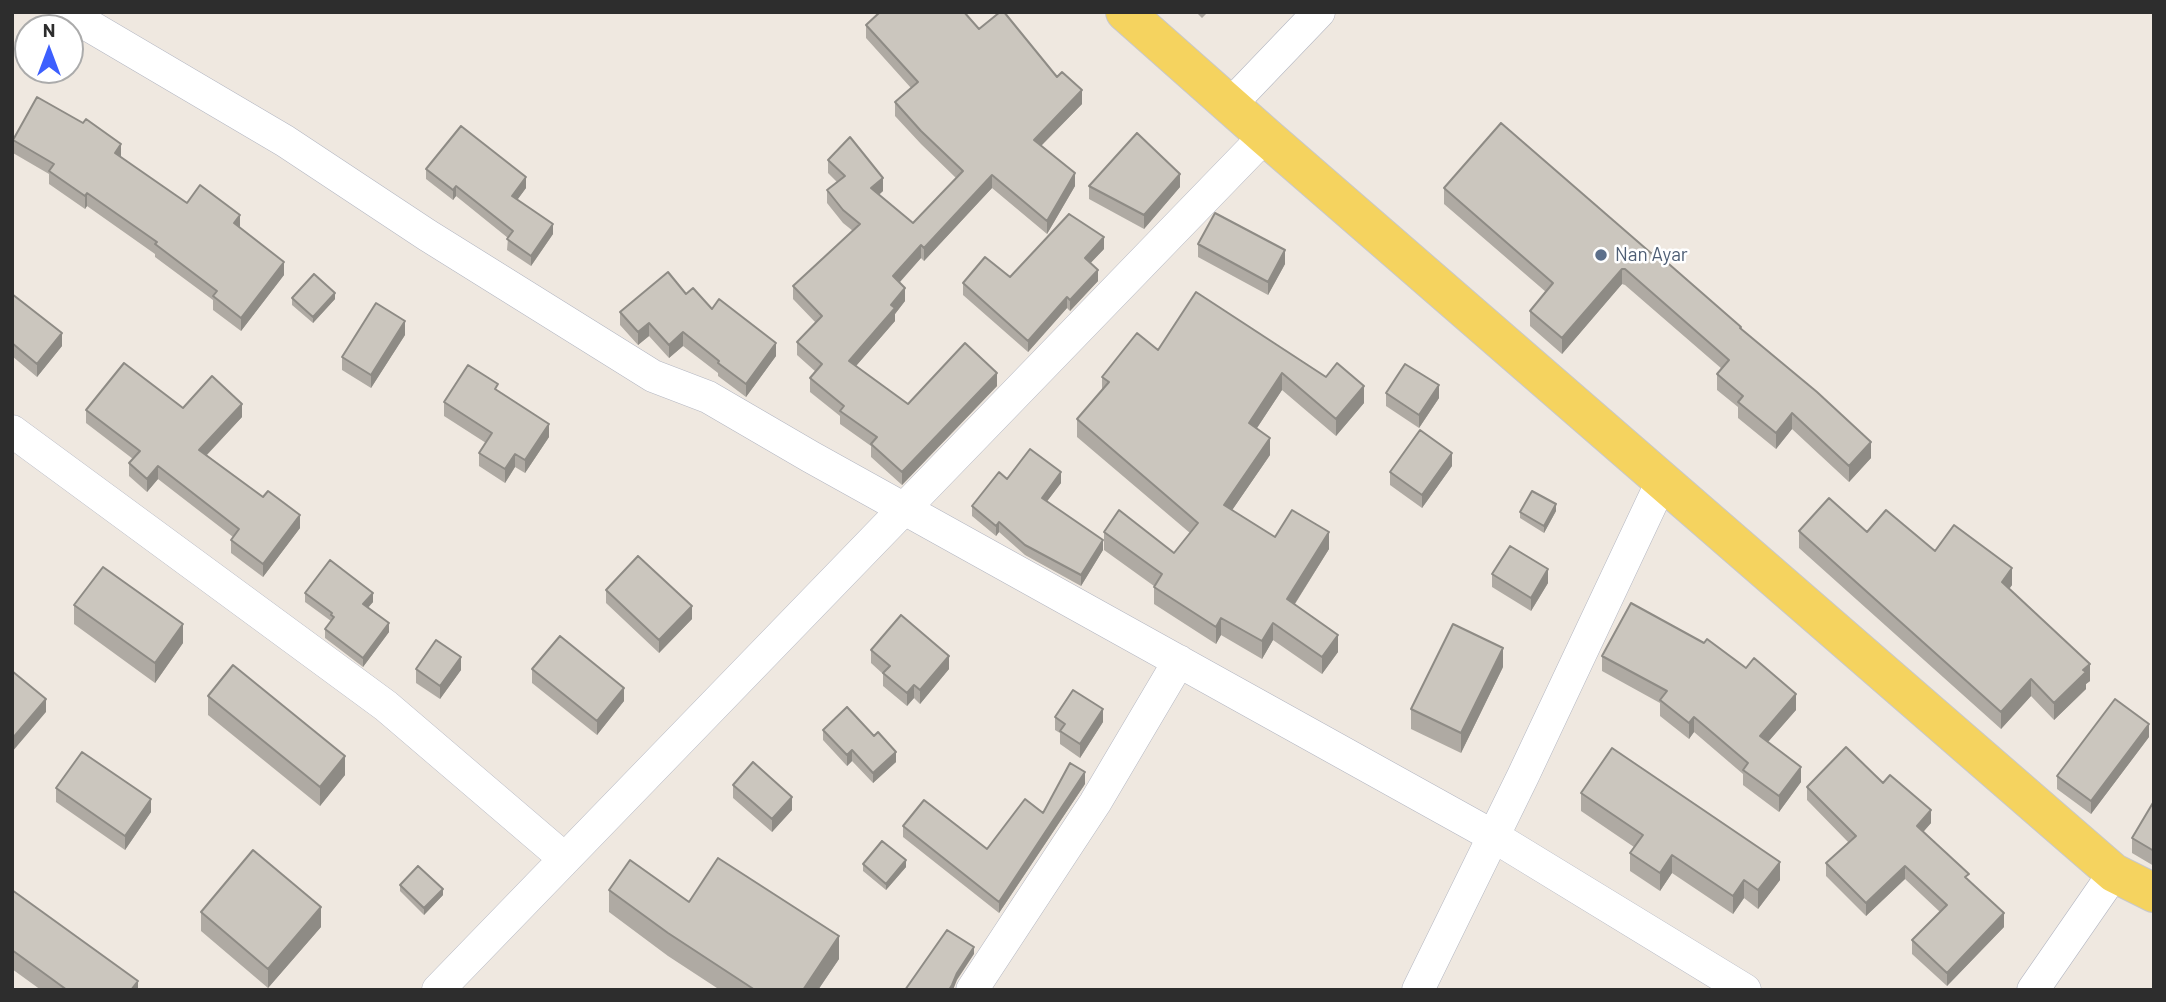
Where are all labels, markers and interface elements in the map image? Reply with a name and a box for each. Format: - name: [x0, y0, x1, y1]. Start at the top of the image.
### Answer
- north arrow: [14, 14, 84, 84]
- text: N: [43, 18, 55, 41]
- place label: Nan Ayar: [1615, 244, 1688, 266]
- marker: Nan Ayar: [1593, 247, 1609, 263]

